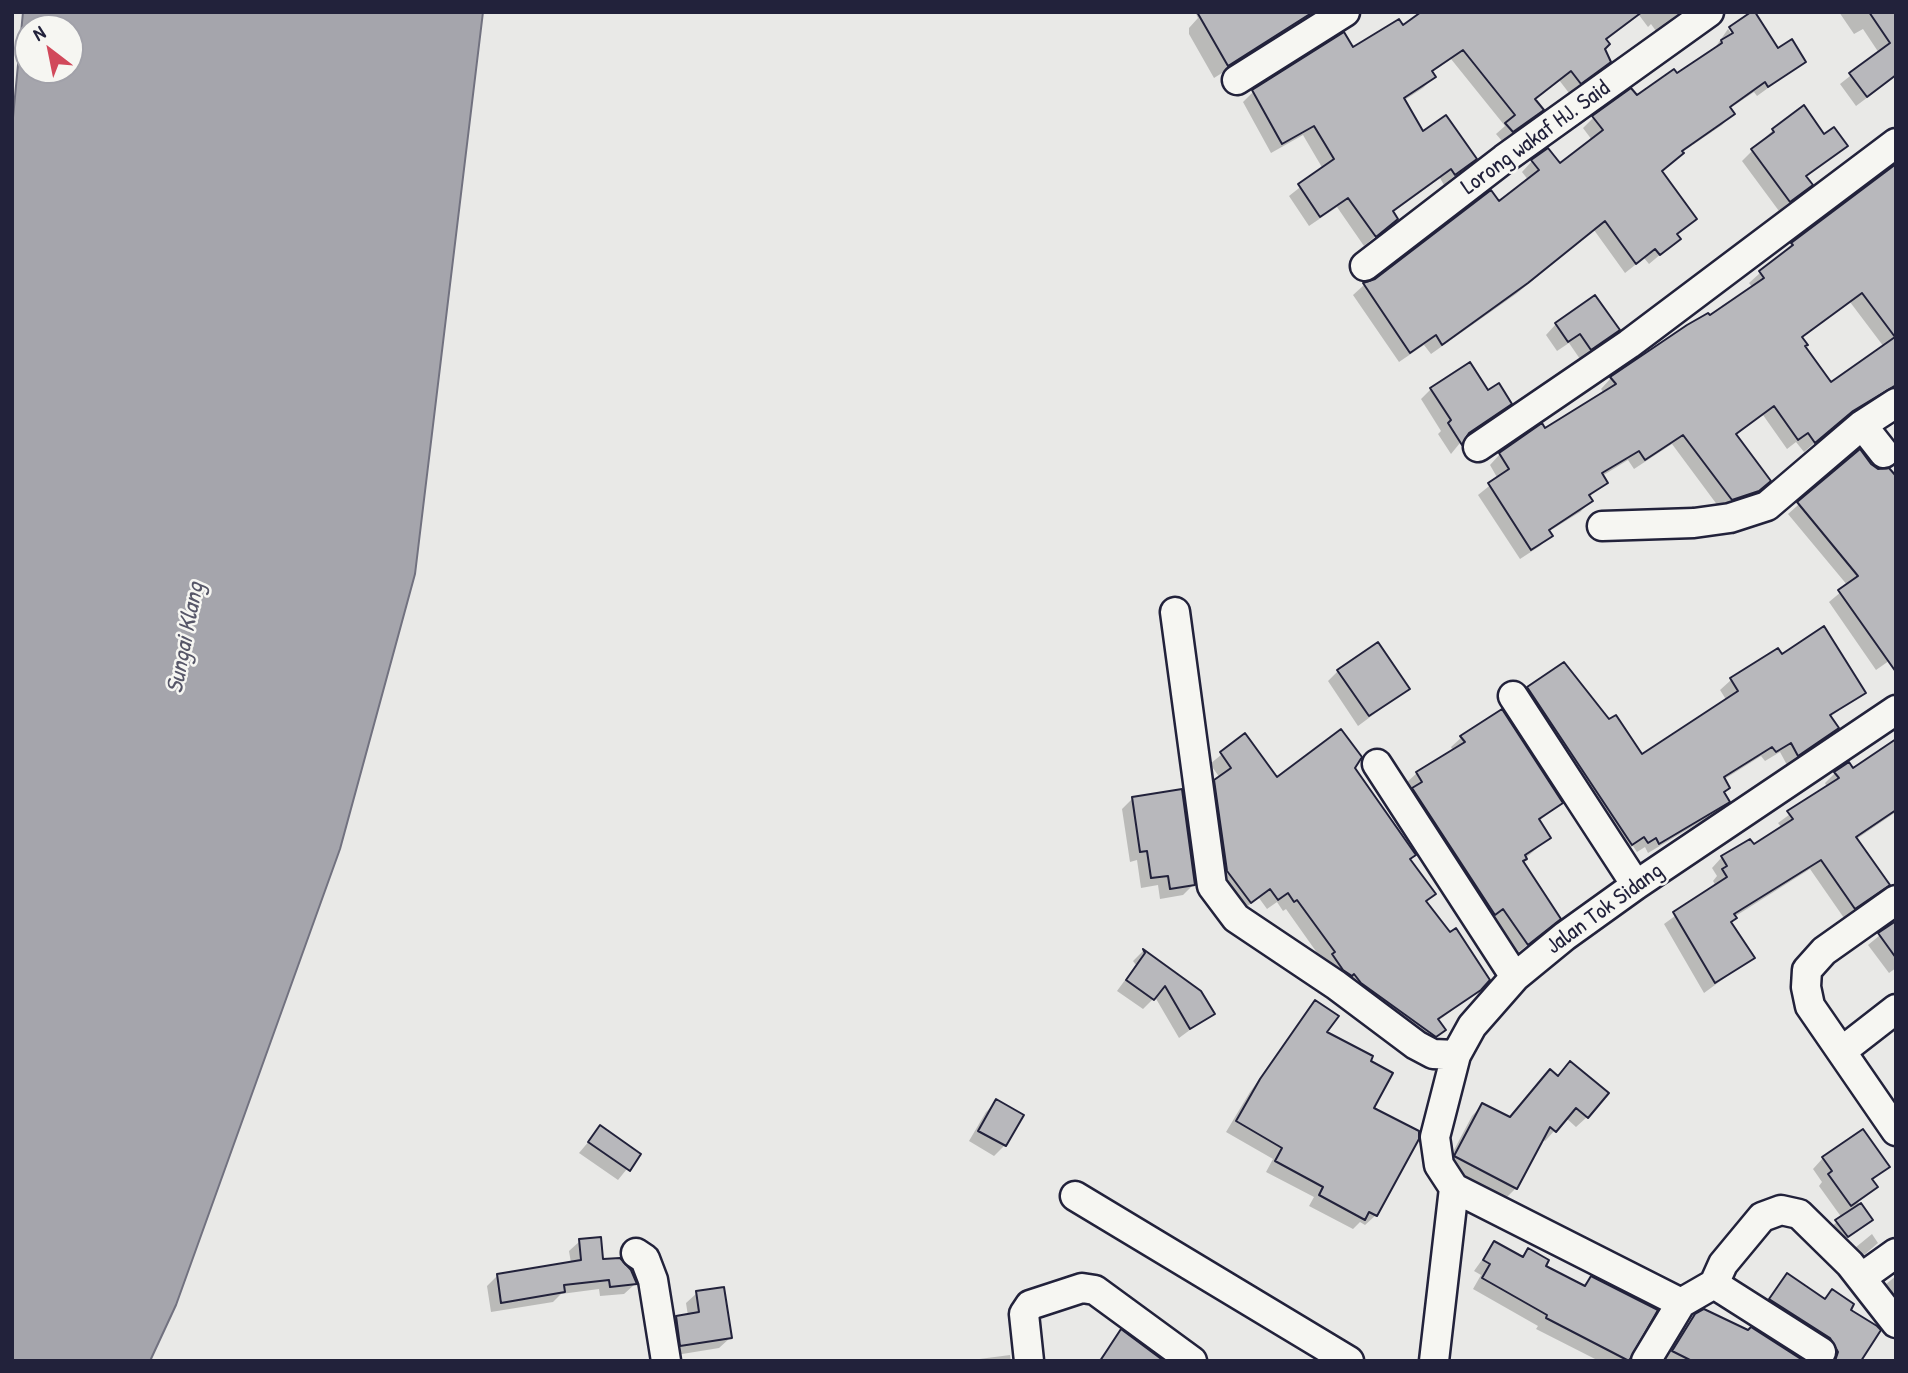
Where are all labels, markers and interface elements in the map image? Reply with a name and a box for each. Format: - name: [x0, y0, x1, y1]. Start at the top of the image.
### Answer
- north arrow: [14, 14, 84, 84]
- text: N: [28, 19, 50, 47]
- street label: Lorong wakaf HJ. Said: [1456, 75, 1616, 201]
- water label: Sungai Klang: [161, 580, 211, 696]
- street label: Jalan Tok Sidang: [1541, 857, 1669, 961]

